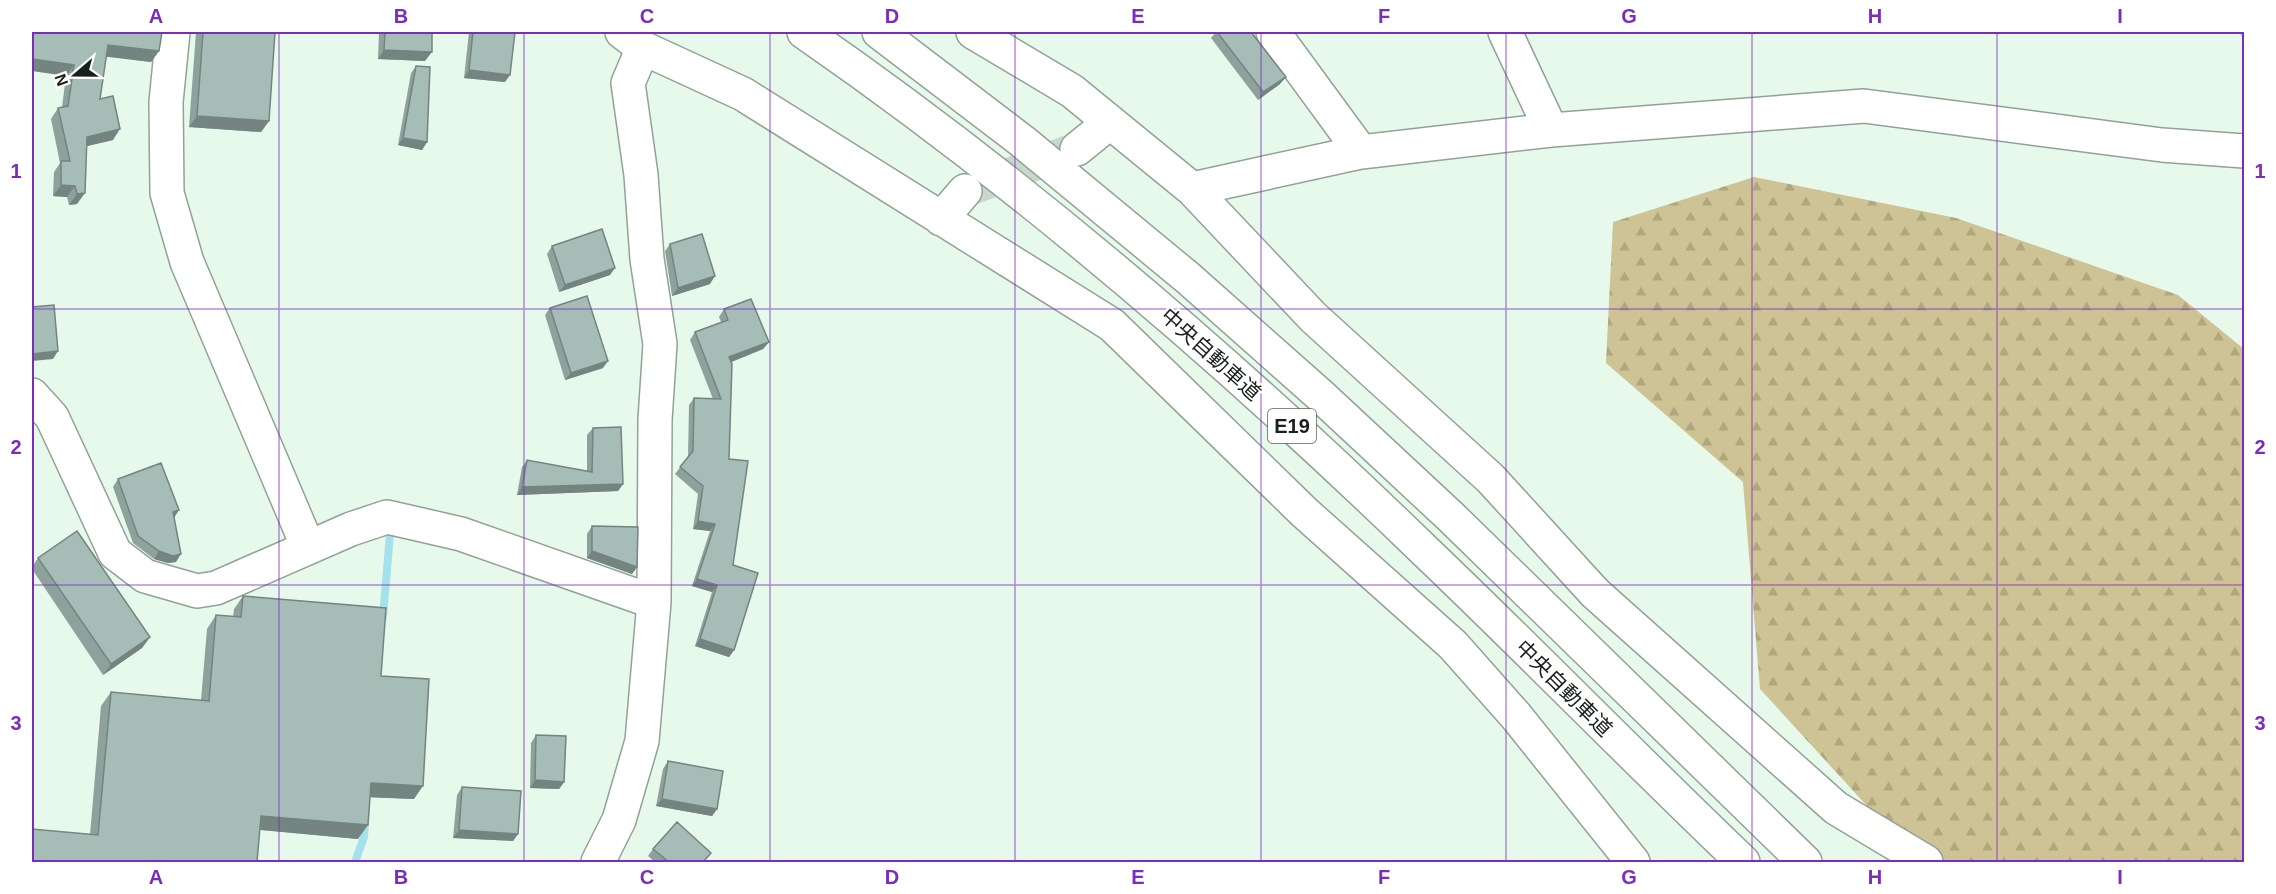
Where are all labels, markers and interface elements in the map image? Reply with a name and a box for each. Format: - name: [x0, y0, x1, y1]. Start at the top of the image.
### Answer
- text: A: [149, 5, 163, 27]
- text: B: [394, 5, 408, 27]
- text: C: [640, 5, 654, 27]
- text: D: [885, 5, 899, 27]
- text: E: [1131, 5, 1145, 27]
- text: F: [1378, 5, 1390, 27]
- text: G: [1621, 5, 1637, 27]
- text: H: [1868, 5, 1882, 27]
- text: I: [2117, 5, 2123, 27]
- north arrow: [45, 45, 105, 105]
- text: N: [51, 72, 71, 88]
- text: 1: [10, 160, 22, 182]
- text: 1: [2254, 160, 2266, 182]
- street label: 中央自動車道: [1156, 303, 1266, 405]
- road number: E19: [1268, 409, 1316, 443]
- text: 2: [10, 436, 22, 458]
- text: 2: [2254, 436, 2266, 458]
- street label: 中央自動車道: [1511, 635, 1617, 741]
- text: 3: [10, 712, 22, 734]
- text: 3: [2254, 712, 2266, 734]
- text: A: [149, 866, 163, 888]
- text: B: [394, 866, 408, 888]
- text: C: [640, 866, 654, 888]
- text: D: [885, 866, 899, 888]
- text: E: [1131, 866, 1145, 888]
- text: F: [1378, 866, 1390, 888]
- text: G: [1621, 866, 1637, 888]
- text: H: [1868, 866, 1882, 888]
- text: I: [2117, 866, 2123, 888]

